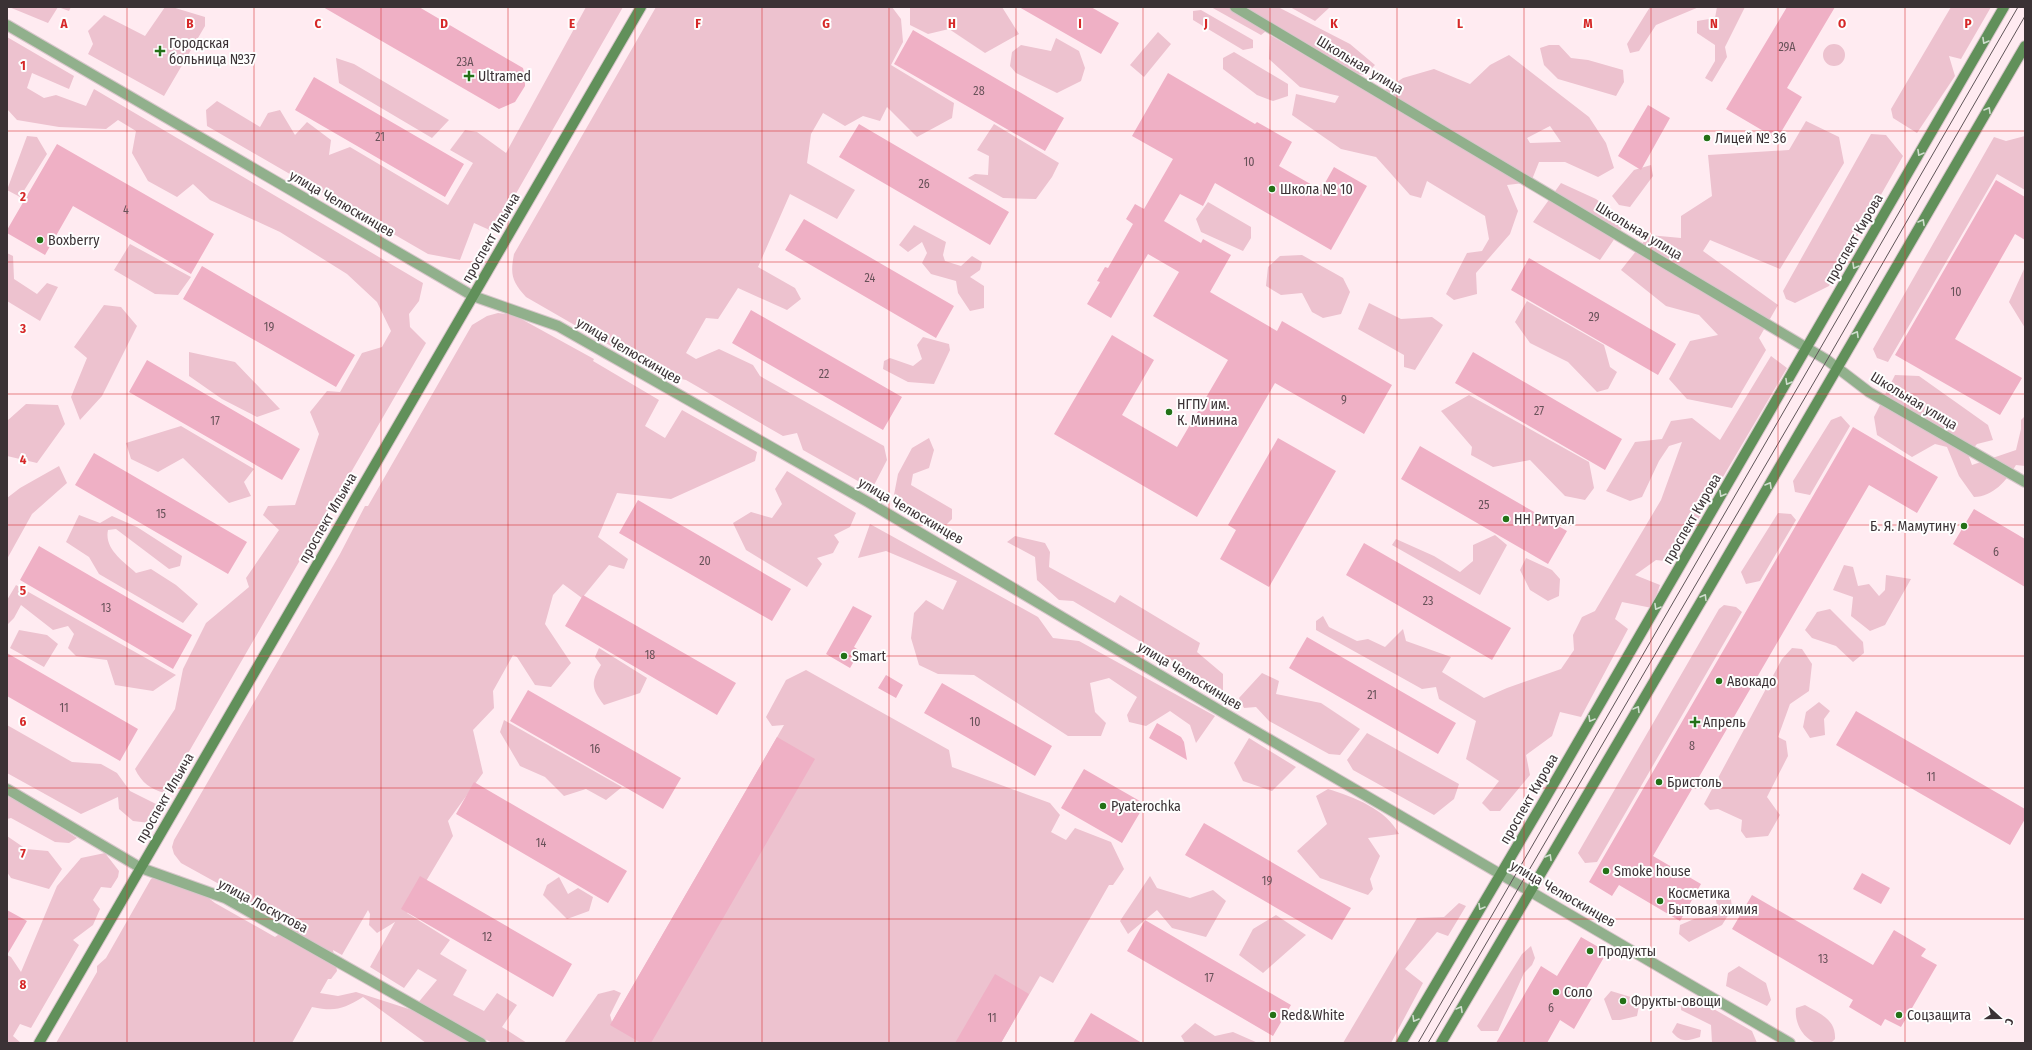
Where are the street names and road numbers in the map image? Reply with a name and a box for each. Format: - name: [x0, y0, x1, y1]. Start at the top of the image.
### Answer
- street label: Школьная улица: [1313, 32, 1407, 98]
- street label: улица Челюскинцев: [286, 167, 398, 241]
- street label: проспект Ильича: [458, 190, 524, 286]
- street label: проспект Кирова: [1821, 191, 1887, 287]
- street label: Школьная улица: [1592, 198, 1686, 264]
- street label: улица Челюскинцев: [573, 314, 685, 388]
- street label: Школьная улица: [1867, 368, 1961, 434]
- street label: проспект Ильича: [295, 470, 361, 566]
- street label: проспект Кирова: [1659, 471, 1725, 567]
- street label: улица Челюскинцев: [855, 474, 967, 548]
- street label: улица Челюскинцев: [1135, 638, 1245, 714]
- street label: проспект Ильича: [132, 750, 198, 846]
- street label: проспект Кирова: [1496, 751, 1562, 847]
- street label: улица Челюскинцев: [1507, 857, 1619, 931]
- street label: улица Лоскутова: [215, 875, 311, 937]

